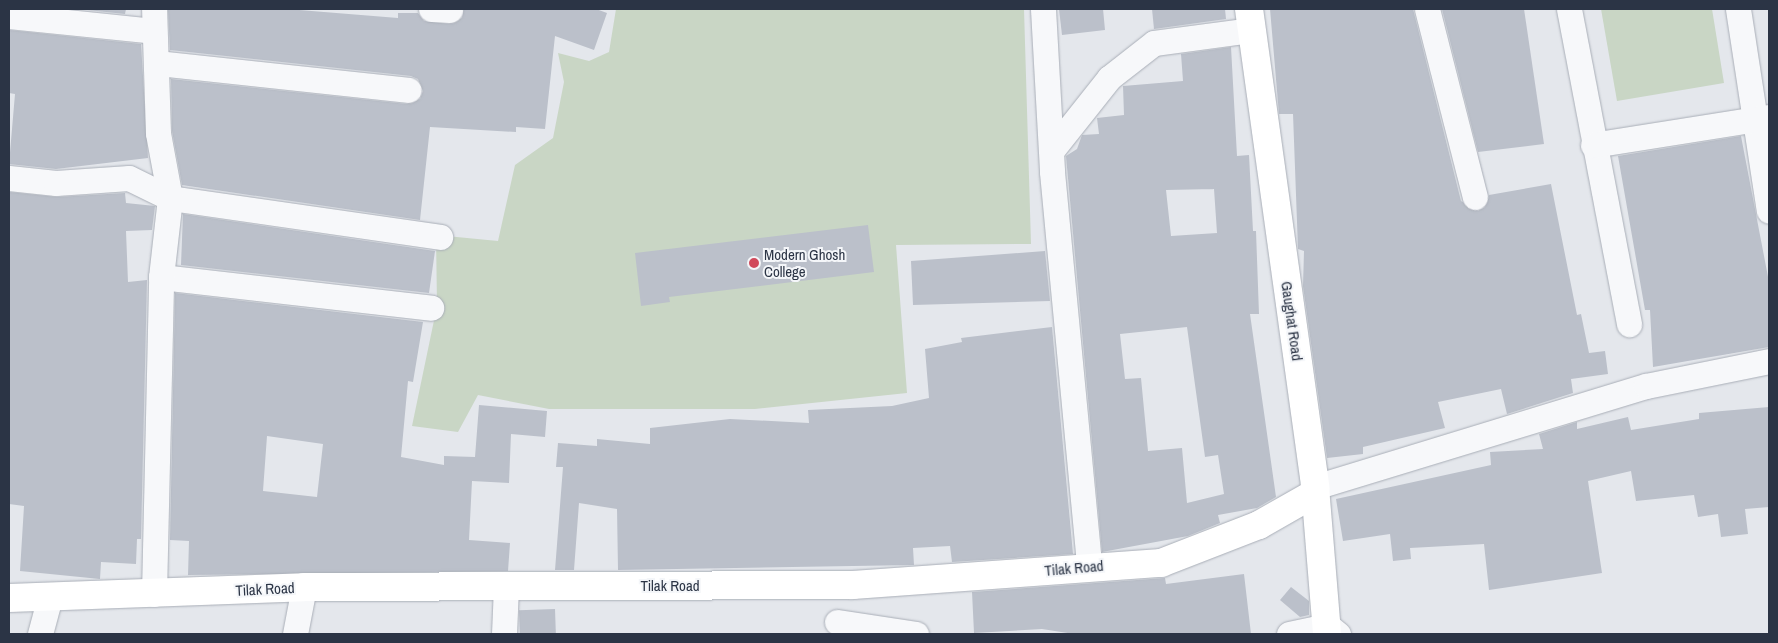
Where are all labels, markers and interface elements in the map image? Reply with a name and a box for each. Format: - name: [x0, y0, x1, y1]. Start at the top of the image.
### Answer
- place label: Modern Ghosh College: [764, 245, 845, 280]
- marker: Modern Ghosh College: [748, 257, 760, 269]
- street label: Gaughat Road: [1278, 280, 1306, 362]
- street label: Tilak Road: [1044, 556, 1104, 580]
- street label: Tilak Road: [640, 577, 700, 595]
- street label: Tilak Road: [235, 578, 295, 600]

